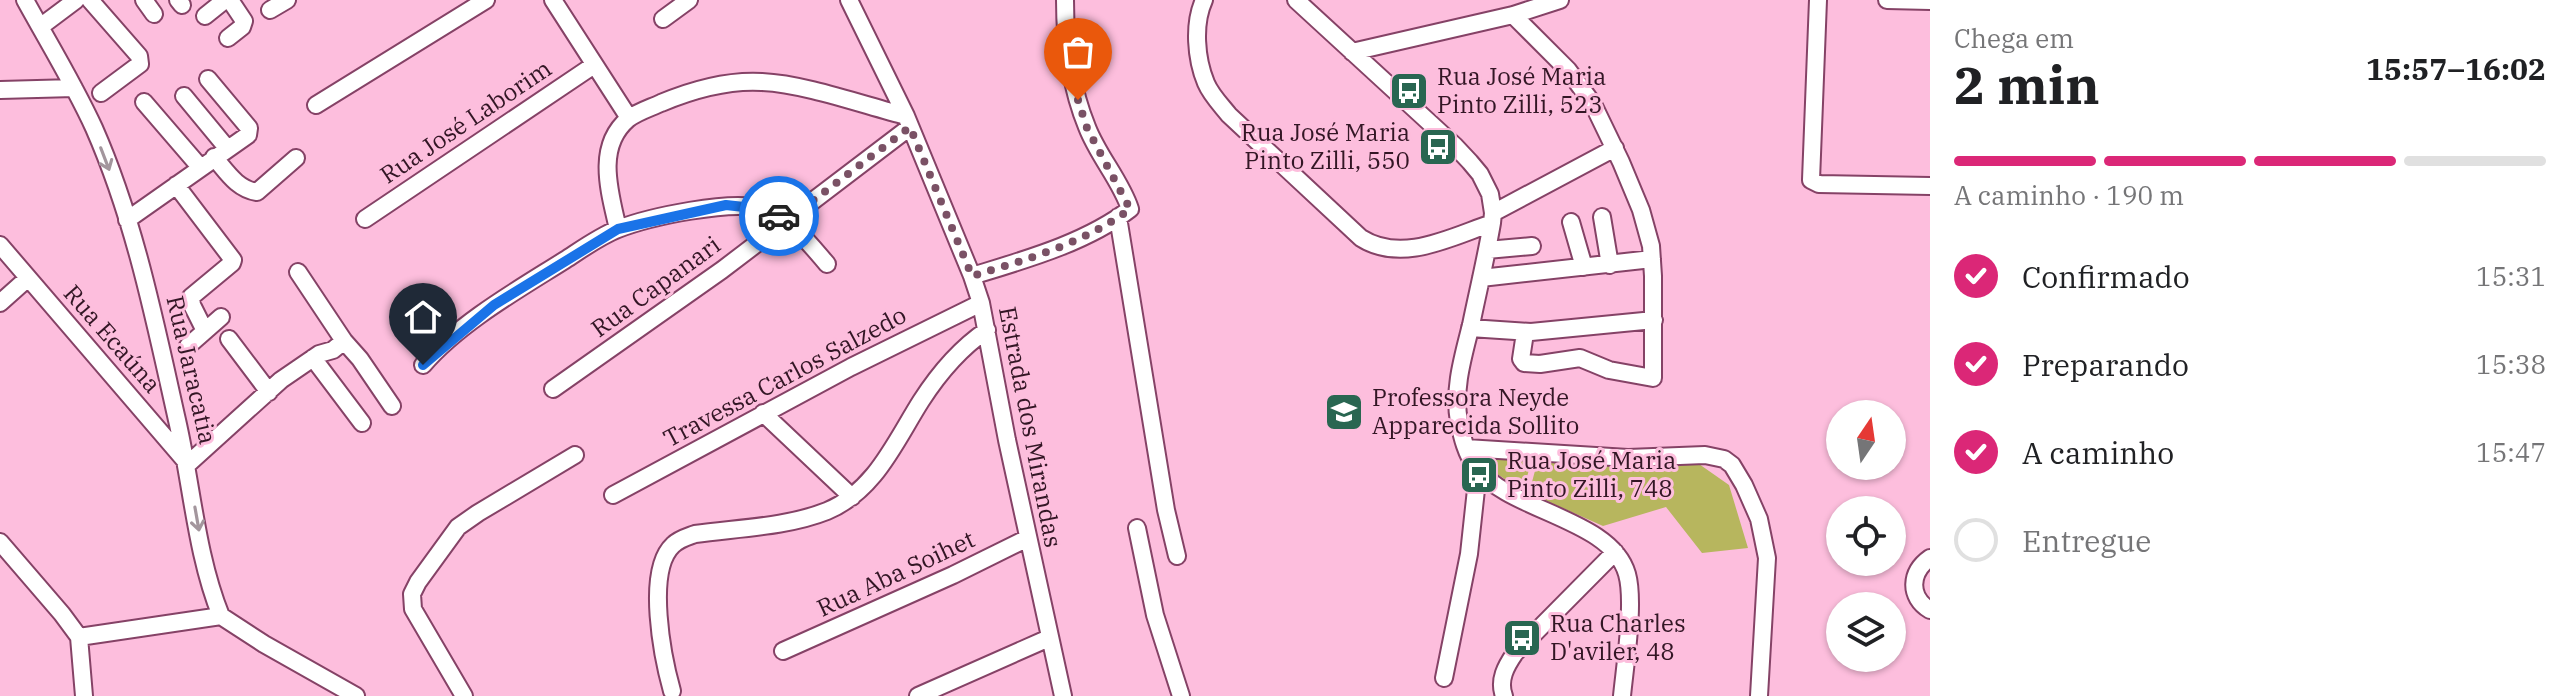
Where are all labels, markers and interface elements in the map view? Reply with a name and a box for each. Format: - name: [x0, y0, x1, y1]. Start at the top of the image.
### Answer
- pin: [1044, 18, 1112, 100]
- text: Chega em: [1954, 21, 2074, 55]
- icon: bag: [1056, 30, 1100, 74]
- text: 15:57–16:02: [2366, 49, 2546, 88]
- text: 2 min: [1954, 51, 2100, 118]
- street label: Rua José Laborim: [373, 52, 557, 190]
- place label: Rua José Maria Pinto Zilli, 523: [1437, 60, 1606, 120]
- bus stop icon: Rua José Maria Pinto Zilli, 523: [1388, 70, 1430, 112]
- place label: Rua José Maria Pinto Zilli, 550: [1241, 116, 1410, 176]
- bus stop icon: Rua José Maria Pinto Zilli, 550: [1417, 126, 1459, 168]
- one-way arrow: [99, 146, 113, 171]
- courier: [739, 176, 819, 256]
- text: A caminho · 190 m: [1954, 178, 2184, 212]
- icon: car: [757, 194, 801, 238]
- street label: Rua Capanari: [584, 228, 727, 344]
- icon: check: [1954, 254, 1998, 298]
- text: Confirmado: [2022, 257, 2190, 296]
- text: 15:31: [2476, 259, 2546, 293]
- street label: Rua Ecaúna: [57, 278, 169, 399]
- pin: [389, 283, 457, 365]
- street label: Rua Jaracatia: [159, 292, 225, 447]
- icon: home: [401, 295, 445, 339]
- street label: Travessa Carlos Salzedo: [657, 298, 912, 454]
- street label: Estrada dos Mirandas: [992, 304, 1070, 550]
- icon: check: [1954, 342, 1998, 386]
- text: Preparando: [2022, 345, 2189, 384]
- text: 15:38: [2476, 347, 2546, 381]
- place label: Professora Neyde Apparecida Sollito: [1372, 381, 1579, 441]
- school or university icon: Professora Neyde Apparecida Sollito: [1323, 391, 1365, 433]
- north arrow: [1826, 400, 1906, 480]
- map controls: [1826, 400, 1906, 672]
- icon: check: [1954, 430, 1998, 474]
- text: A caminho: [2022, 433, 2174, 472]
- text: 15:47: [2476, 435, 2546, 469]
- place label: Rua José Maria Pinto Zilli, 748: [1507, 444, 1676, 504]
- bus stop icon: Rua José Maria Pinto Zilli, 748: [1458, 454, 1500, 496]
- button: locate: [1826, 496, 1906, 576]
- one-way arrow: [190, 506, 205, 531]
- text: Entregue: [2022, 521, 2151, 560]
- street label: Rua Aba Soihet: [811, 523, 980, 624]
- button: layers: [1826, 592, 1906, 672]
- place label: Rua Charles D'aviler, 48: [1550, 607, 1686, 667]
- bus stop icon: Rua Charles D'aviler, 48: [1501, 617, 1543, 659]

